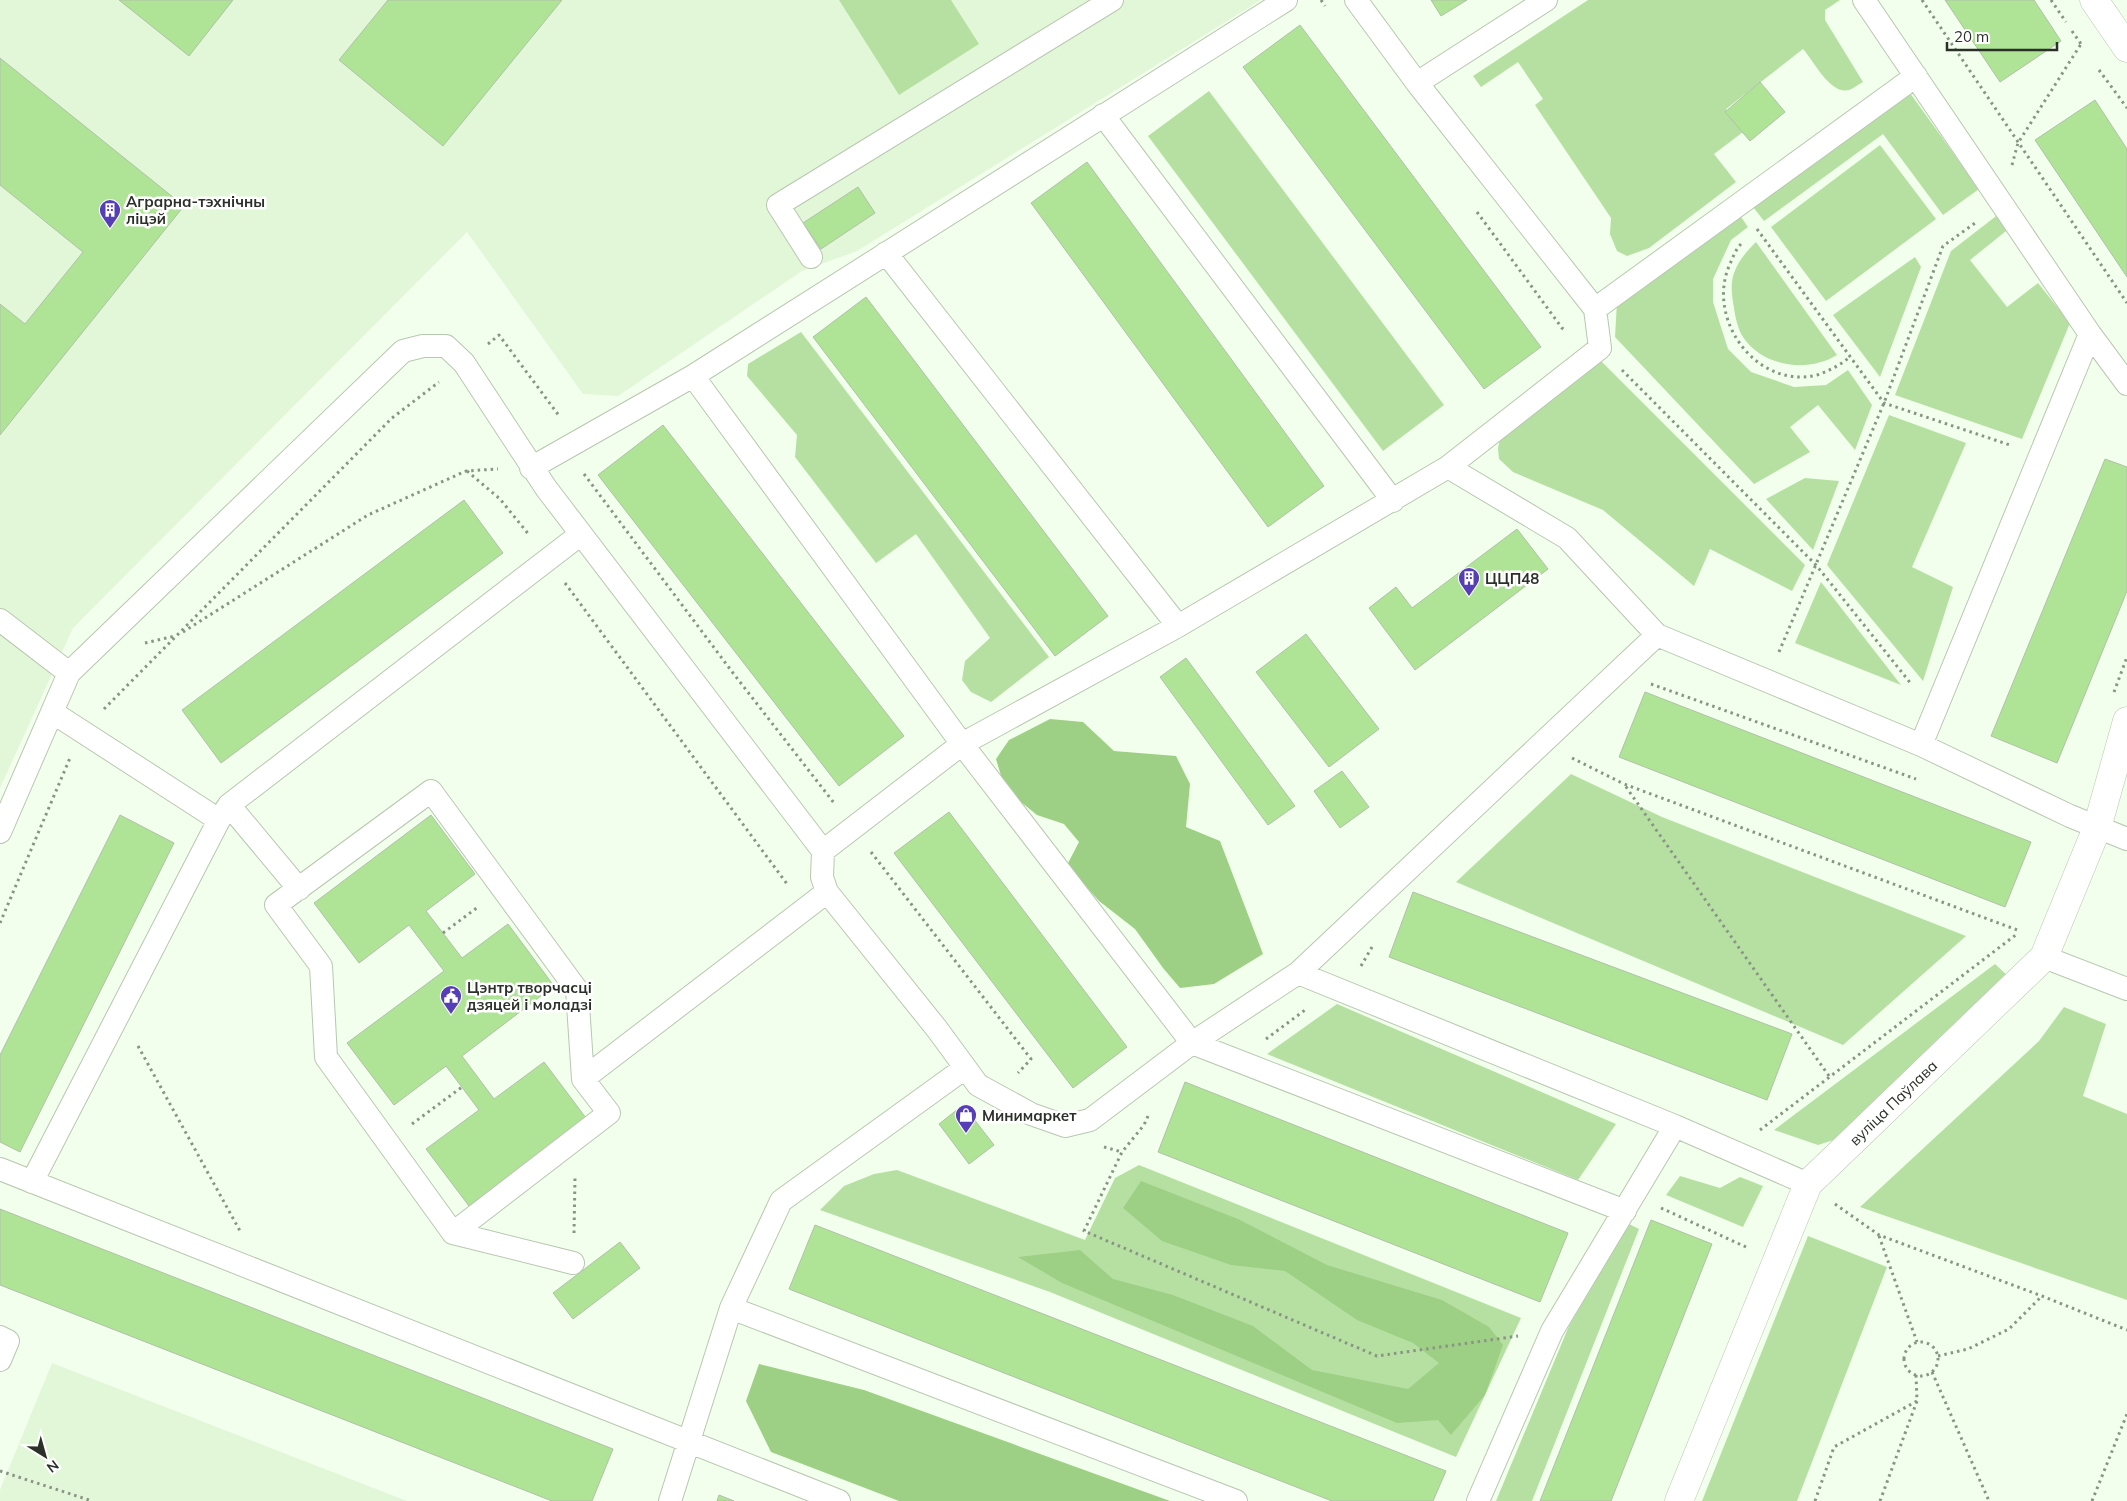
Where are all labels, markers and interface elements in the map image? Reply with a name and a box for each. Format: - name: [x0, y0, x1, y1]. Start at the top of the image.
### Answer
- scale bar: [1947, 20, 2057, 52]
- text: 20 m: [1954, 27, 1989, 46]
- place label: Аграрна-тэхнічны ліцэй: [126, 192, 265, 228]
- building icon: Аграрна-тэхнічны ліцэй: [98, 198, 122, 229]
- building icon: ЦЦП48: [1457, 566, 1481, 597]
- place label: ЦЦП48: [1485, 569, 1539, 588]
- place label: Цэнтр творчасці дзяцей і моладзі: [467, 978, 592, 1014]
- public building icon: Цэнтр творчасці дзяцей і моладзі: [439, 984, 463, 1015]
- street label: вуліца Паўлава: [1845, 1056, 1941, 1149]
- shop icon: Минимаркет: [954, 1103, 978, 1134]
- place label: Минимаркет: [982, 1106, 1077, 1125]
- north arrow: [20, 1431, 70, 1481]
- text: N: [43, 1456, 62, 1477]

